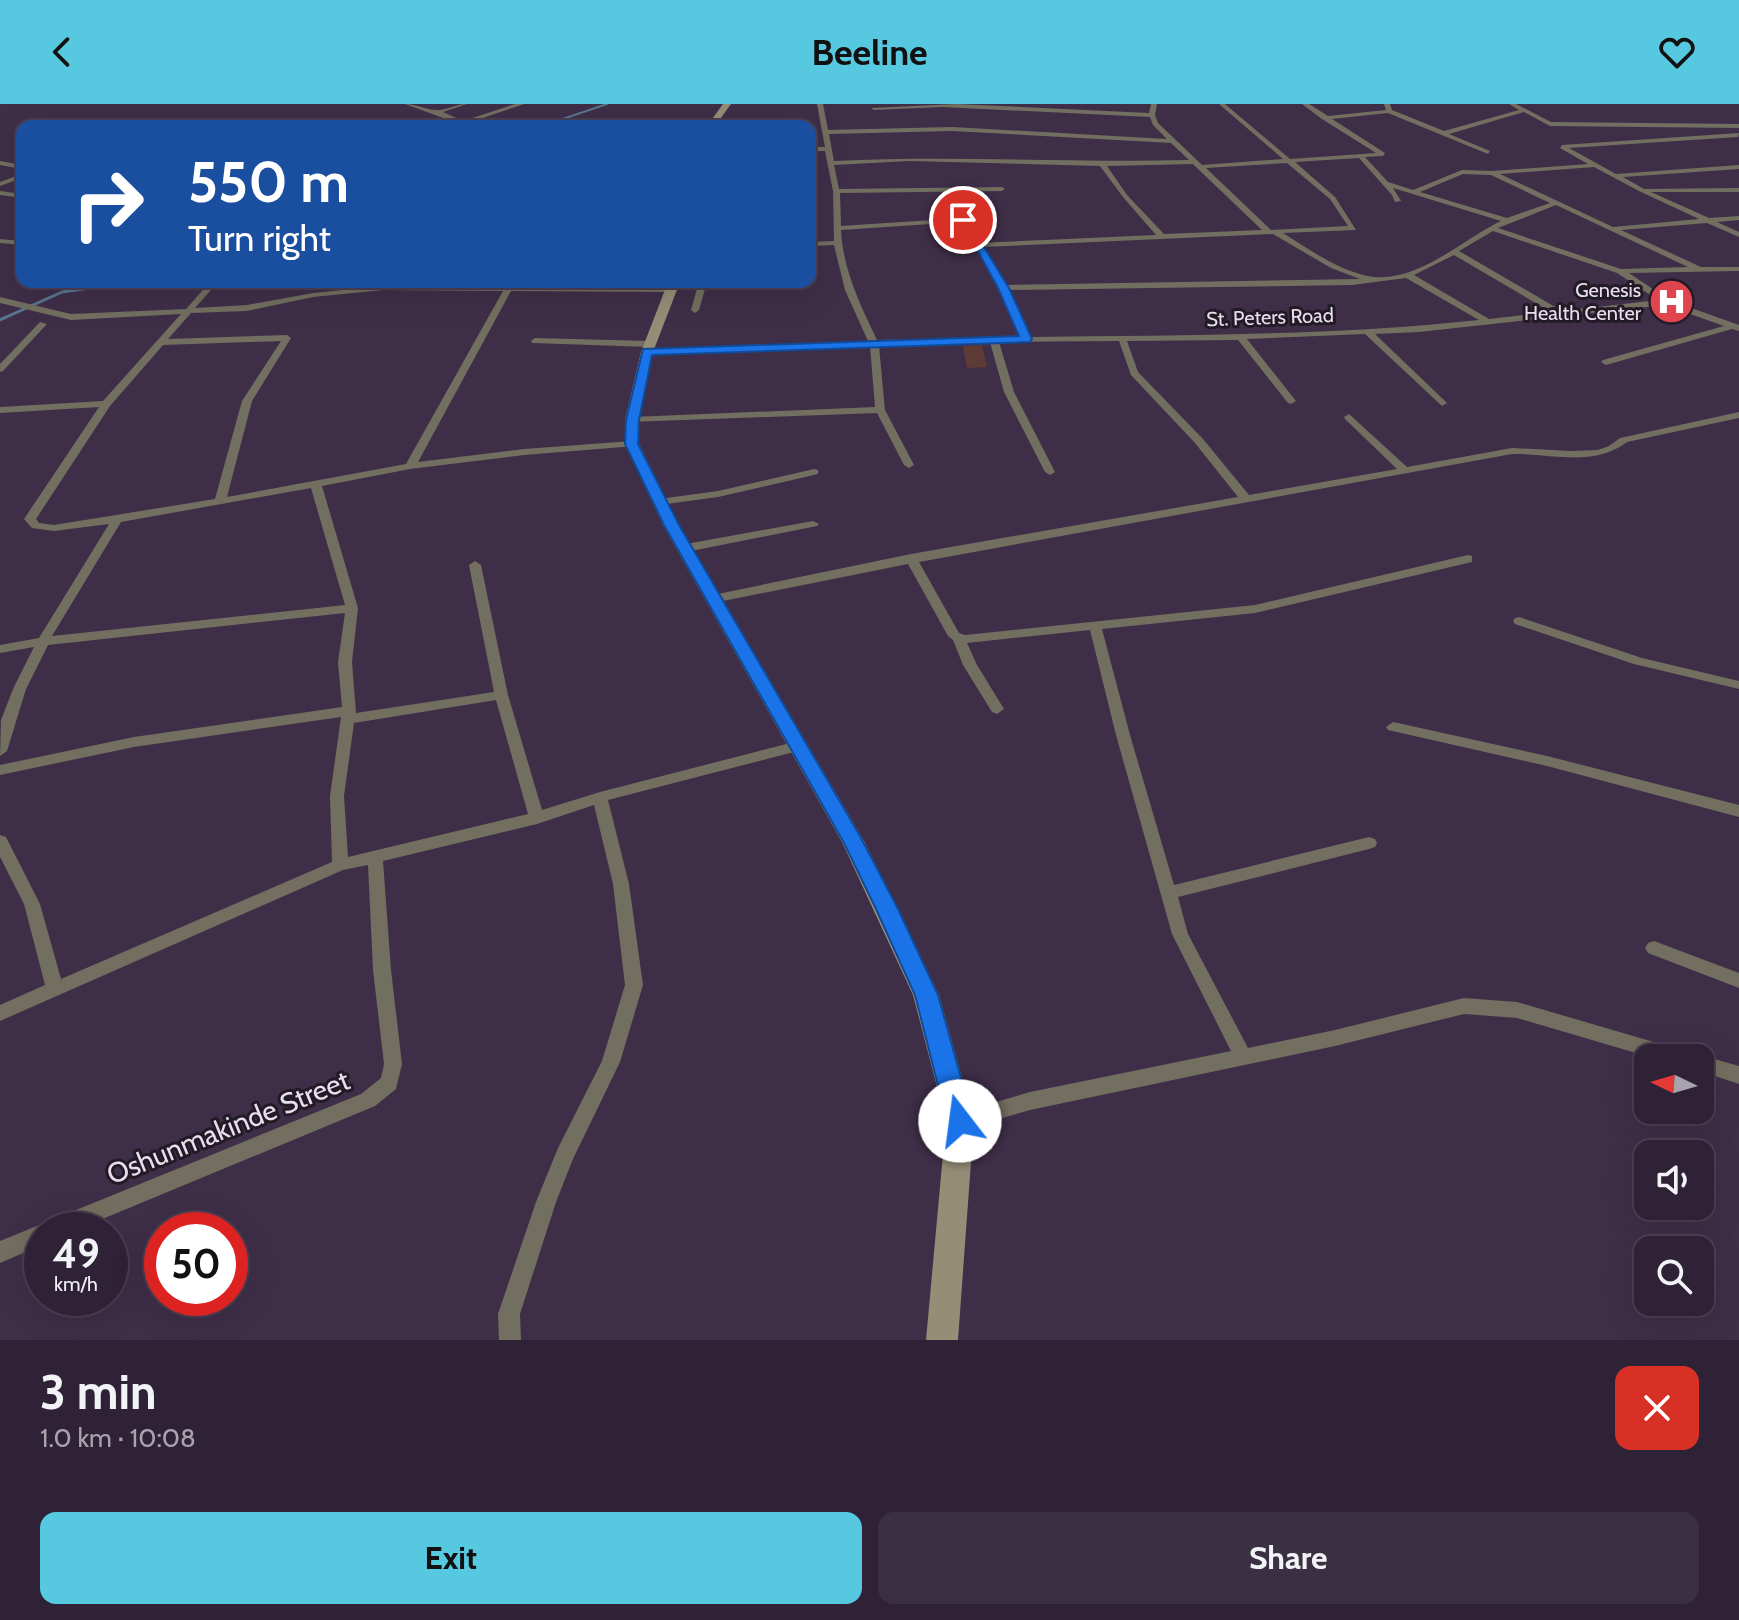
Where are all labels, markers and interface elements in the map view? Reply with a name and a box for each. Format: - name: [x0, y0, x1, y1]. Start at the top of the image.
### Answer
- icon: back: [40, 30, 84, 74]
- text: Beeline: [811, 30, 928, 74]
- icon: heart: [1655, 30, 1699, 74]
- text: 550 m: [188, 148, 349, 216]
- icon: right: [56, 152, 160, 256]
- pin: [929, 186, 997, 254]
- icon: arrive: [941, 198, 985, 242]
- text: Turn right: [188, 216, 331, 260]
- hospital icon: Genesis Health Center: [1648, 277, 1696, 325]
- place label: Genesis Health Center: [1524, 278, 1642, 325]
- street label: St. Peters Road: [1206, 303, 1334, 331]
- north arrow: [1634, 1044, 1714, 1124]
- map controls: [1634, 1044, 1714, 1316]
- street label: Oshunmakinde Street: [102, 1063, 354, 1191]
- position arrow: [918, 1079, 1002, 1163]
- button: sound: [1634, 1140, 1714, 1220]
- speed limit sign: 50: [144, 1212, 248, 1316]
- text: 49: [52, 1229, 100, 1278]
- button: search: [1634, 1236, 1714, 1316]
- text: km/h: [54, 1272, 98, 1296]
- text: 3 min: [40, 1363, 156, 1421]
- button: close: [1615, 1366, 1699, 1450]
- text: 1.0 km · 10:08: [40, 1422, 196, 1454]
- button: Exit: [40, 1512, 862, 1604]
- button: Share: [878, 1512, 1699, 1604]

